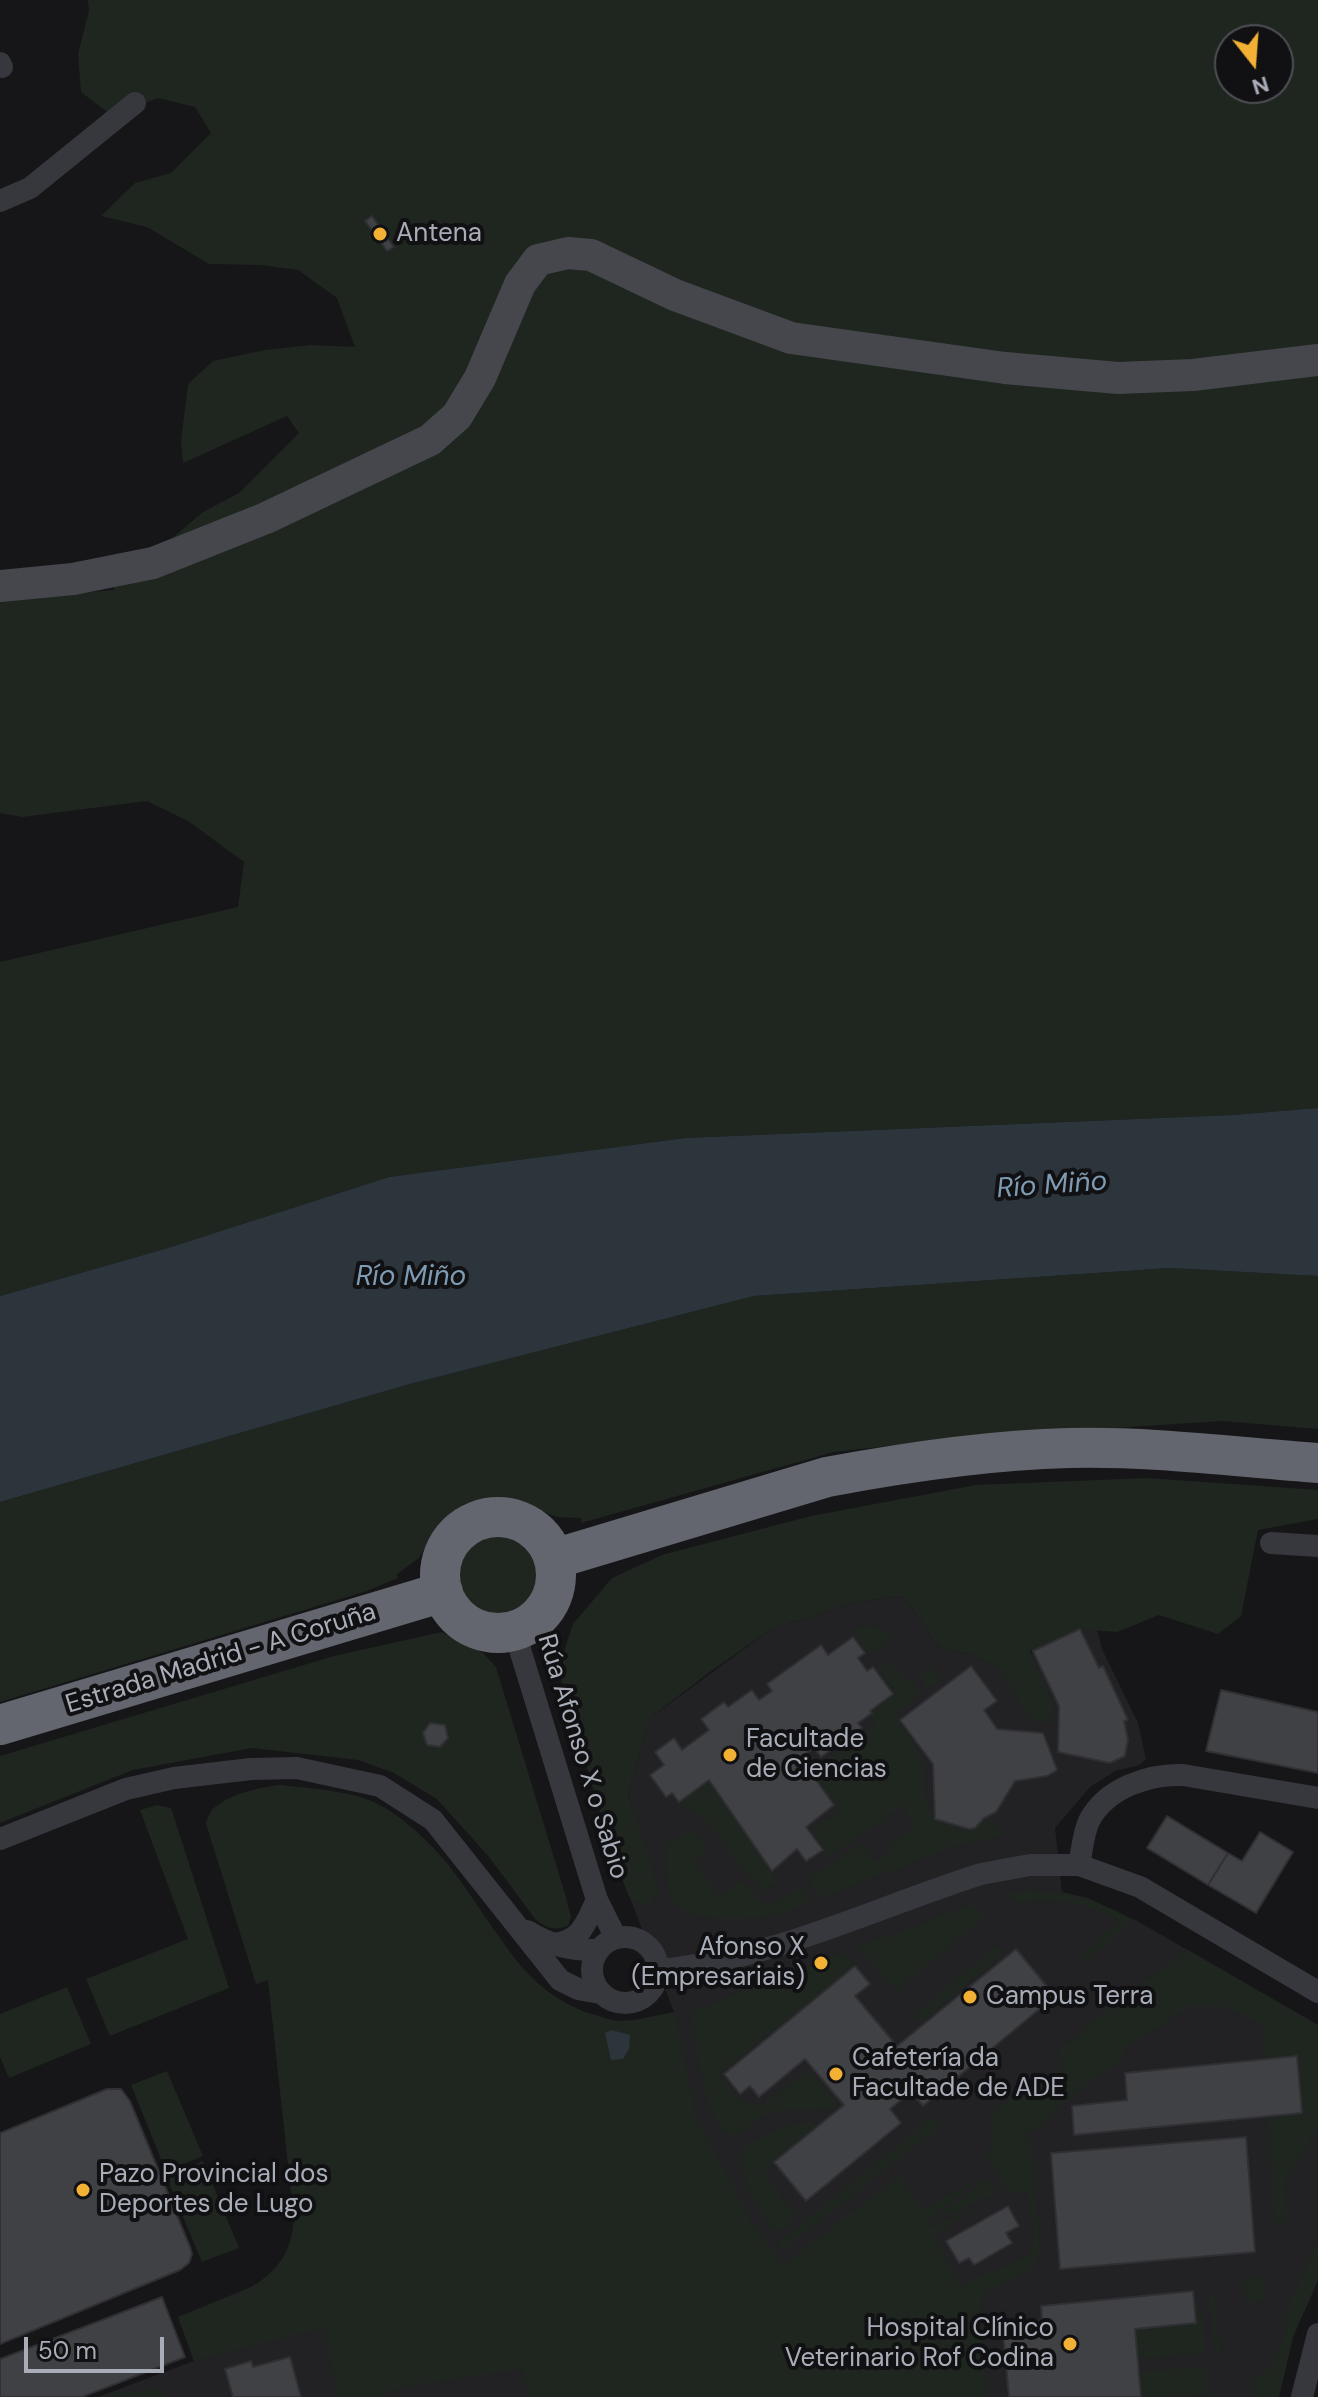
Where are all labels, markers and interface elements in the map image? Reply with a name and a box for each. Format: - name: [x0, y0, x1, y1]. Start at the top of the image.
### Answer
- north arrow: [1214, 24, 1294, 104]
- text: N: [1249, 69, 1272, 102]
- place label: Antena: [396, 218, 482, 250]
- marker: Antena: [371, 225, 389, 243]
- water label: Río Miño: [996, 1165, 1108, 1207]
- water label: Río Miño: [356, 1261, 466, 1295]
- street label: Estrada Madrid - A Coruña: [62, 1597, 380, 1721]
- street label: Rúa Afonso X o Sabio: [530, 1631, 634, 1883]
- place label: Facultade de Ciencias: [746, 1724, 887, 1786]
- marker: Facultade de Ciencias: [721, 1746, 739, 1764]
- place label: Afonso X (Empresariais): [631, 1932, 805, 1994]
- marker: Afonso X (Empresariais): [812, 1954, 830, 1972]
- place label: Campus Terra: [986, 1981, 1153, 2013]
- marker: Campus Terra: [961, 1988, 979, 2006]
- place label: Cafetería da Facultade de ADE: [852, 2043, 1065, 2104]
- marker: Cafetería da Facultade de ADE: [827, 2065, 845, 2083]
- place label: Pazo Provincial dos Deportes de Lugo: [99, 2159, 328, 2220]
- marker: Pazo Provincial dos Deportes de Lugo: [74, 2181, 92, 2199]
- place label: Hospital Clínico Veterinario Rof Codina: [785, 2313, 1054, 2374]
- scale bar: [28, 2321, 168, 2371]
- text: 50 m: [38, 2335, 97, 2366]
- marker: Hospital Clínico Veterinario Rof Codina: [1061, 2335, 1079, 2353]

